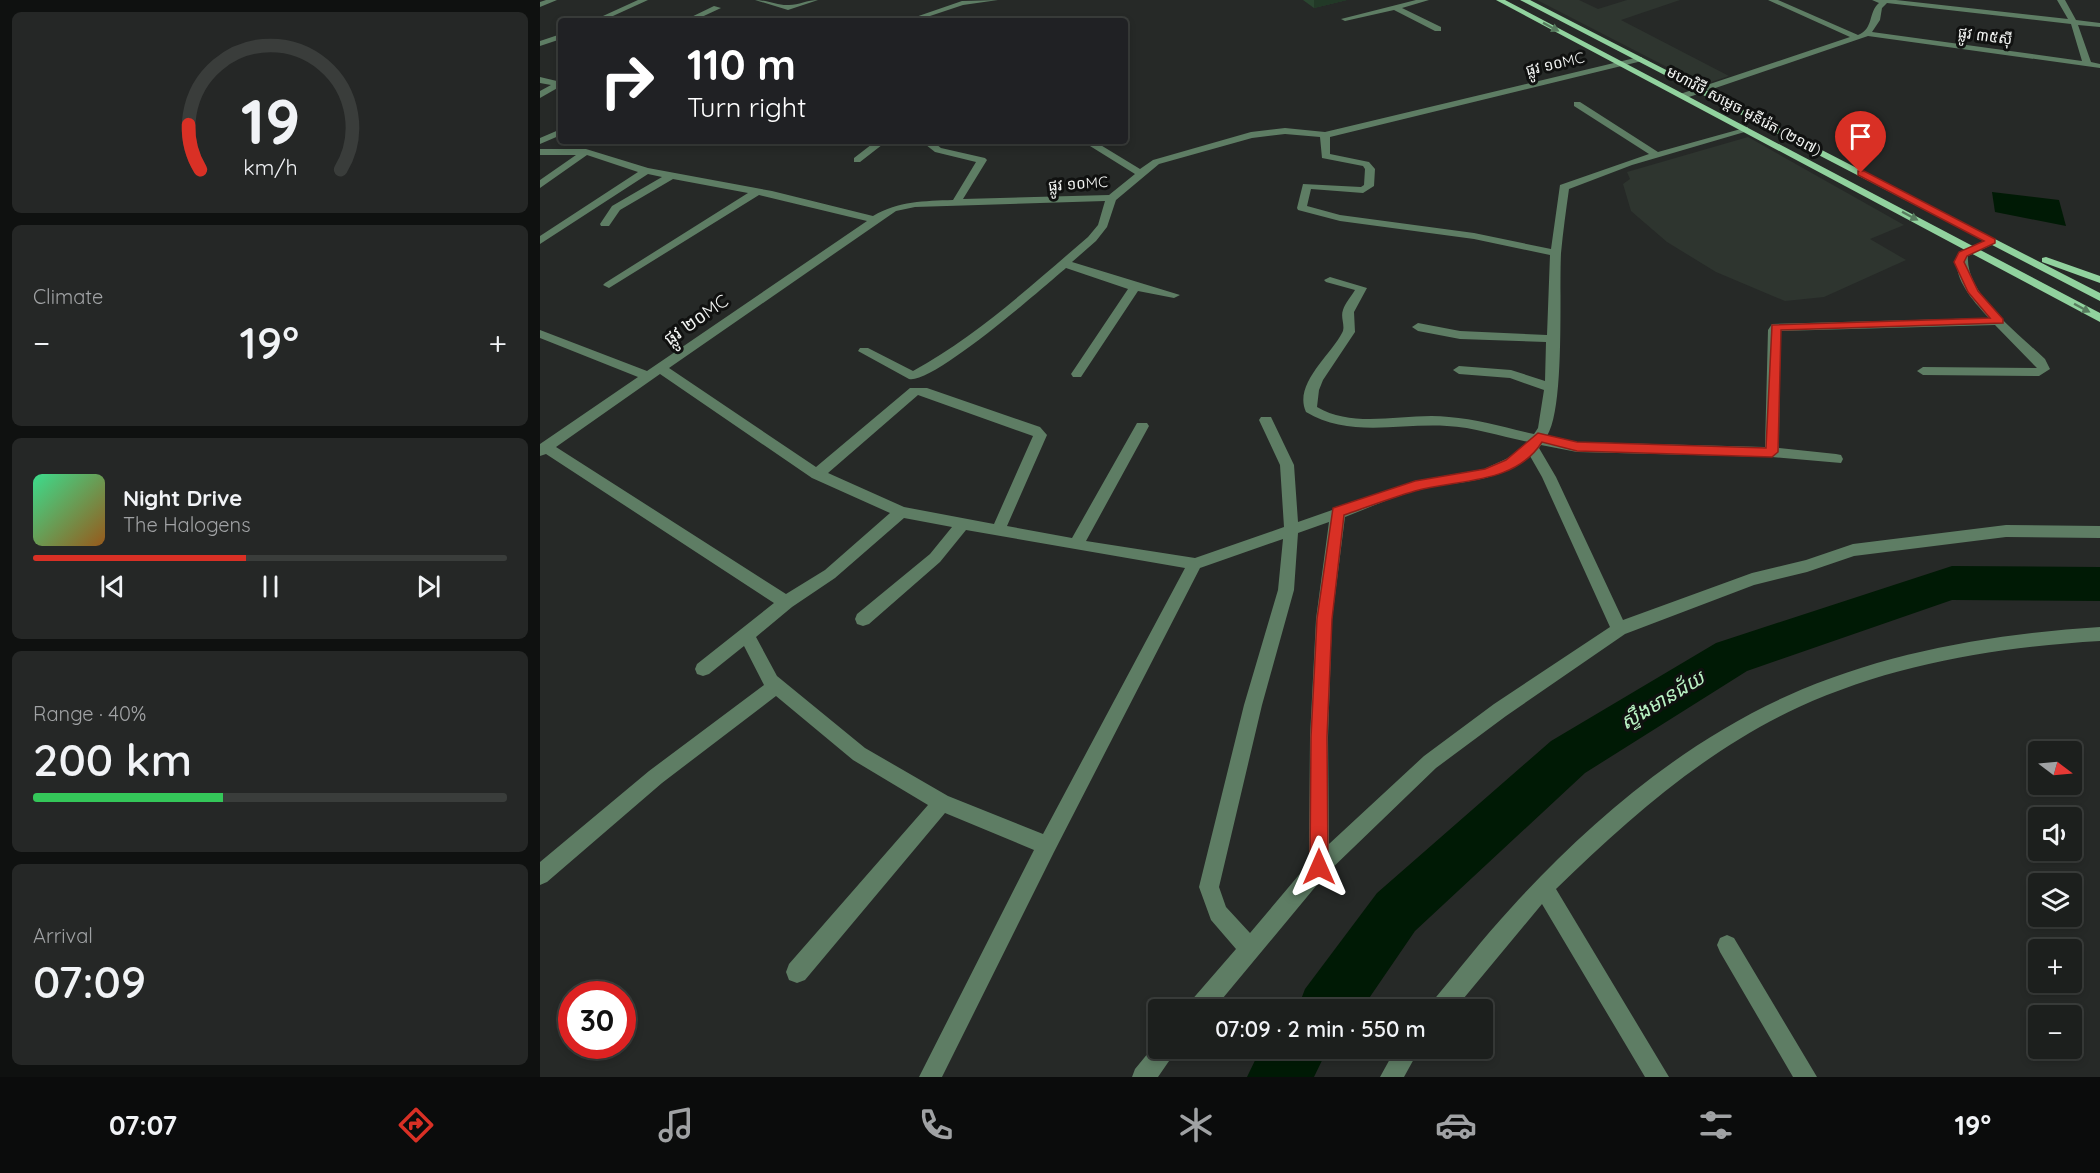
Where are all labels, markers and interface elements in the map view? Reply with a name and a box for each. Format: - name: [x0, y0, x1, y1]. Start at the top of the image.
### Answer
- one-way arrow: [1543, 22, 1560, 32]
- street label: ផ្លូវ ៣៥ស៊ី: [1956, 22, 2014, 53]
- text: 110 m: [687, 38, 796, 91]
- icon: right: [588, 42, 666, 120]
- street label: ផ្លូវ ១០MC: [1524, 47, 1587, 84]
- street label: មហាវិថី សម្តេច មុនីរ៉េត (២១៧): [1663, 62, 1825, 160]
- text: 19: [240, 82, 300, 160]
- text: Turn right: [687, 90, 806, 124]
- pin: [1835, 111, 1886, 173]
- icon: arrive: [1844, 120, 1877, 153]
- text: km/h: [243, 154, 297, 180]
- street label: ផ្លូវ ១០MC: [1047, 172, 1109, 199]
- one-way arrow: [1902, 211, 1919, 221]
- text: Climate: [33, 284, 103, 309]
- street label: ផ្លូវ ២០MC: [659, 289, 736, 355]
- one-way arrow: [2073, 303, 2090, 313]
- text: 19°: [240, 314, 299, 370]
- text: −: [33, 322, 50, 363]
- text: +: [488, 322, 507, 363]
- text: Night Drive: [123, 484, 242, 512]
- text: The Halogens: [123, 512, 251, 537]
- icon: previous: [96, 570, 129, 603]
- icon: pause: [254, 570, 287, 603]
- icon: next: [412, 570, 445, 603]
- water label: ស្ទឹងមានជ័យ: [1615, 664, 1710, 735]
- text: Range · 40%: [33, 701, 146, 726]
- text: 200 km: [33, 731, 192, 787]
- north arrow: [2028, 741, 2082, 795]
- map controls: [2028, 741, 2082, 1059]
- button: sound: [2028, 807, 2082, 861]
- position arrow: [1287, 835, 1351, 899]
- button: layers: [2028, 873, 2082, 927]
- text: Arrival: [33, 923, 93, 948]
- button: +: [2028, 939, 2082, 993]
- text: 07:09: [33, 953, 146, 1009]
- speed limit sign: 30: [558, 981, 636, 1059]
- button: −: [2028, 1005, 2082, 1059]
- text: 07:09 · 2 min · 550 m: [1215, 1015, 1426, 1043]
- icon: directions: [395, 1104, 437, 1146]
- icon: music: [655, 1104, 697, 1146]
- icon: phone: [915, 1104, 957, 1146]
- icon: climate: [1175, 1104, 1217, 1146]
- icon: car: [1435, 1104, 1477, 1146]
- icon: filters: [1695, 1104, 1737, 1146]
- text: 07:07: [109, 1108, 177, 1142]
- text: 19°: [1955, 1108, 1991, 1142]

